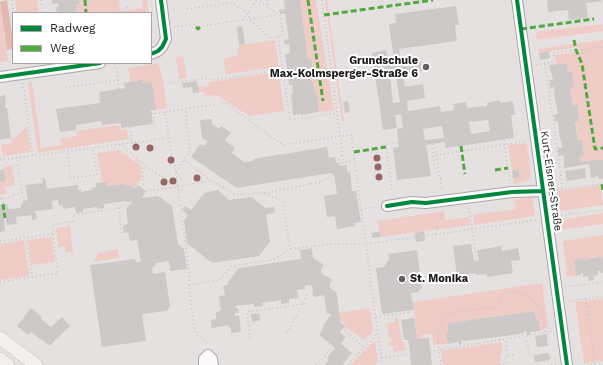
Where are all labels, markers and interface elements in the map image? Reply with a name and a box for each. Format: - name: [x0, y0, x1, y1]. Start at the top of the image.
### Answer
- legend: [12, 12, 152, 64]
- text: Radweg: [50, 21, 95, 35]
- text: Weg: [50, 41, 74, 55]
- place label: Grundschule Max-Kolmsperger-Straße 6: [270, 54, 418, 80]
- marker: Grundschule Max-Kolmsperger-Straße 6: [421, 62, 431, 72]
- street label: Kurt-Eisner-Straße: [537, 130, 565, 232]
- place label: St. Monika: [410, 272, 468, 286]
- marker: St. Monika: [397, 274, 407, 284]

